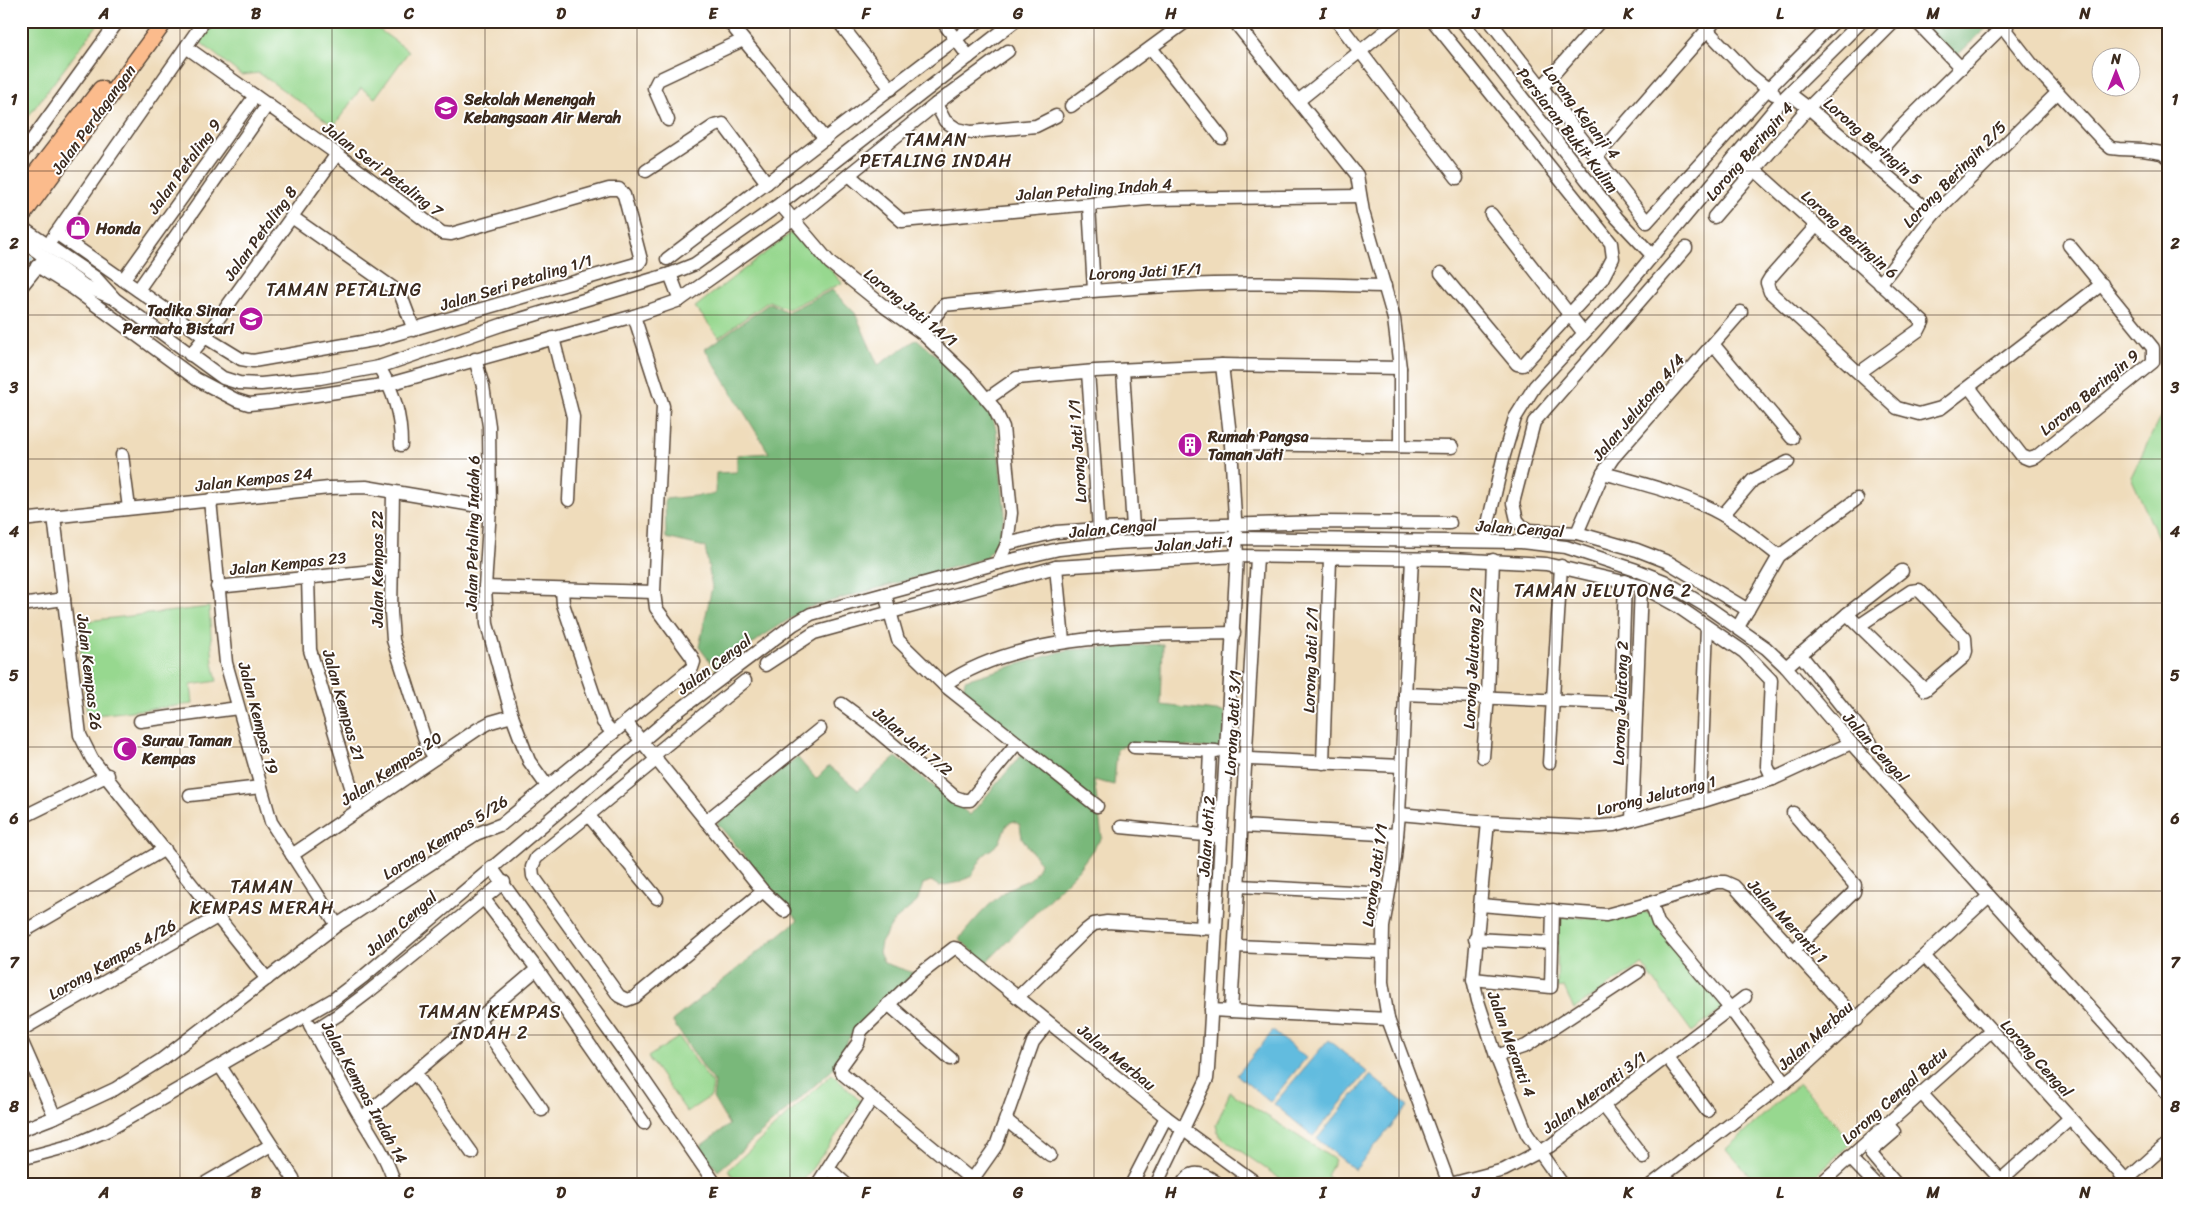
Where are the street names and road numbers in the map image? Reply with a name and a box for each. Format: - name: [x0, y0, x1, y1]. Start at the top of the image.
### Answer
- street label: Jalan Perdagangan: [43, 58, 144, 181]
- street label: Lorong Kejanji 4: [1535, 59, 1628, 166]
- street label: Persiaran Bukit Kulim: [1509, 61, 1626, 200]
- street label: Lorong Beringin 5: [1817, 90, 1929, 193]
- street label: Lorong Beringin 4: [1698, 95, 1801, 208]
- street label: Jalan Petaling 9: [139, 112, 229, 221]
- street label: Jalan Seri Petaling 7: [315, 114, 450, 225]
- street label: Lorong Beringin 2/5: [1895, 114, 2014, 235]
- street label: Jalan Petaling Indah 4: [1014, 170, 1173, 209]
- street label: Jalan Petaling 8: [215, 179, 305, 288]
- street label: Lorong Beringin 6: [1794, 182, 1905, 286]
- street label: Jalan Seri Petaling 1/1: [435, 246, 596, 320]
- street label: Lorong Jati 1F/1: [1088, 254, 1202, 289]
- street label: Lorong Jati 1A/1: [857, 260, 964, 355]
- street label: Lorong Beringin 9: [2033, 341, 2146, 443]
- street label: Jalan Jelutong 4/4: [1584, 347, 1692, 468]
- street label: Lorong Jati 1/1: [1059, 398, 1096, 504]
- street label: Jalan Petaling Indah 6: [457, 455, 488, 612]
- street label: Jalan Kempas 24: [193, 459, 314, 500]
- street label: Jalan Kempas 22: [363, 510, 392, 629]
- street label: Jalan Cengal: [1067, 510, 1159, 547]
- street label: Jalan Cengal: [1474, 511, 1565, 546]
- street label: Jalan Jati 1: [1153, 527, 1234, 560]
- street label: Jalan Kempas 23: [228, 543, 348, 584]
- street label: Lorong Jelutong 2/2: [1454, 586, 1491, 730]
- street label: Lorong Jati 2/1: [1294, 606, 1327, 714]
- street label: Jalan Kempas 26: [68, 611, 111, 732]
- street label: Jalan Cengal: [670, 626, 759, 703]
- street label: Lorong Jelutong 2: [1604, 640, 1637, 766]
- street label: Jalan Kempas 21: [313, 645, 373, 764]
- street label: Jalan Kempas 19: [229, 658, 287, 778]
- street label: Lorong Jati 3/1: [1215, 669, 1250, 777]
- street label: Jalan Jati 7/2: [865, 698, 959, 784]
- street label: Jalan Cengal: [1835, 704, 1916, 790]
- street label: Jalan Kempas 20: [333, 723, 448, 814]
- street label: Lorong Jelutong 1: [1593, 767, 1719, 824]
- street label: Lorong Kempas 5/26: [377, 787, 514, 888]
- street label: Jalan Jati 2: [1189, 795, 1224, 878]
- street label: Lorong Jati 1/1: [1353, 822, 1396, 929]
- street label: Jalan Meranti 1: [1740, 871, 1835, 971]
- street label: Jalan Cengal: [358, 883, 444, 964]
- street label: Lorong Kempas 4/26: [43, 911, 182, 1008]
- street label: Jalan Meranti 4: [1479, 986, 1544, 1101]
- street label: Jalan Merbau: [1770, 993, 1860, 1078]
- street label: Lorong Cengal: [1993, 1012, 2081, 1105]
- street label: Jalan Kempas Indah 14: [313, 1015, 416, 1169]
- street label: Jalan Merbau: [1070, 1016, 1163, 1099]
- street label: Lorong Cengal Batu: [1834, 1039, 1955, 1152]
- street label: Jalan Meranti 3/1: [1535, 1043, 1653, 1142]

